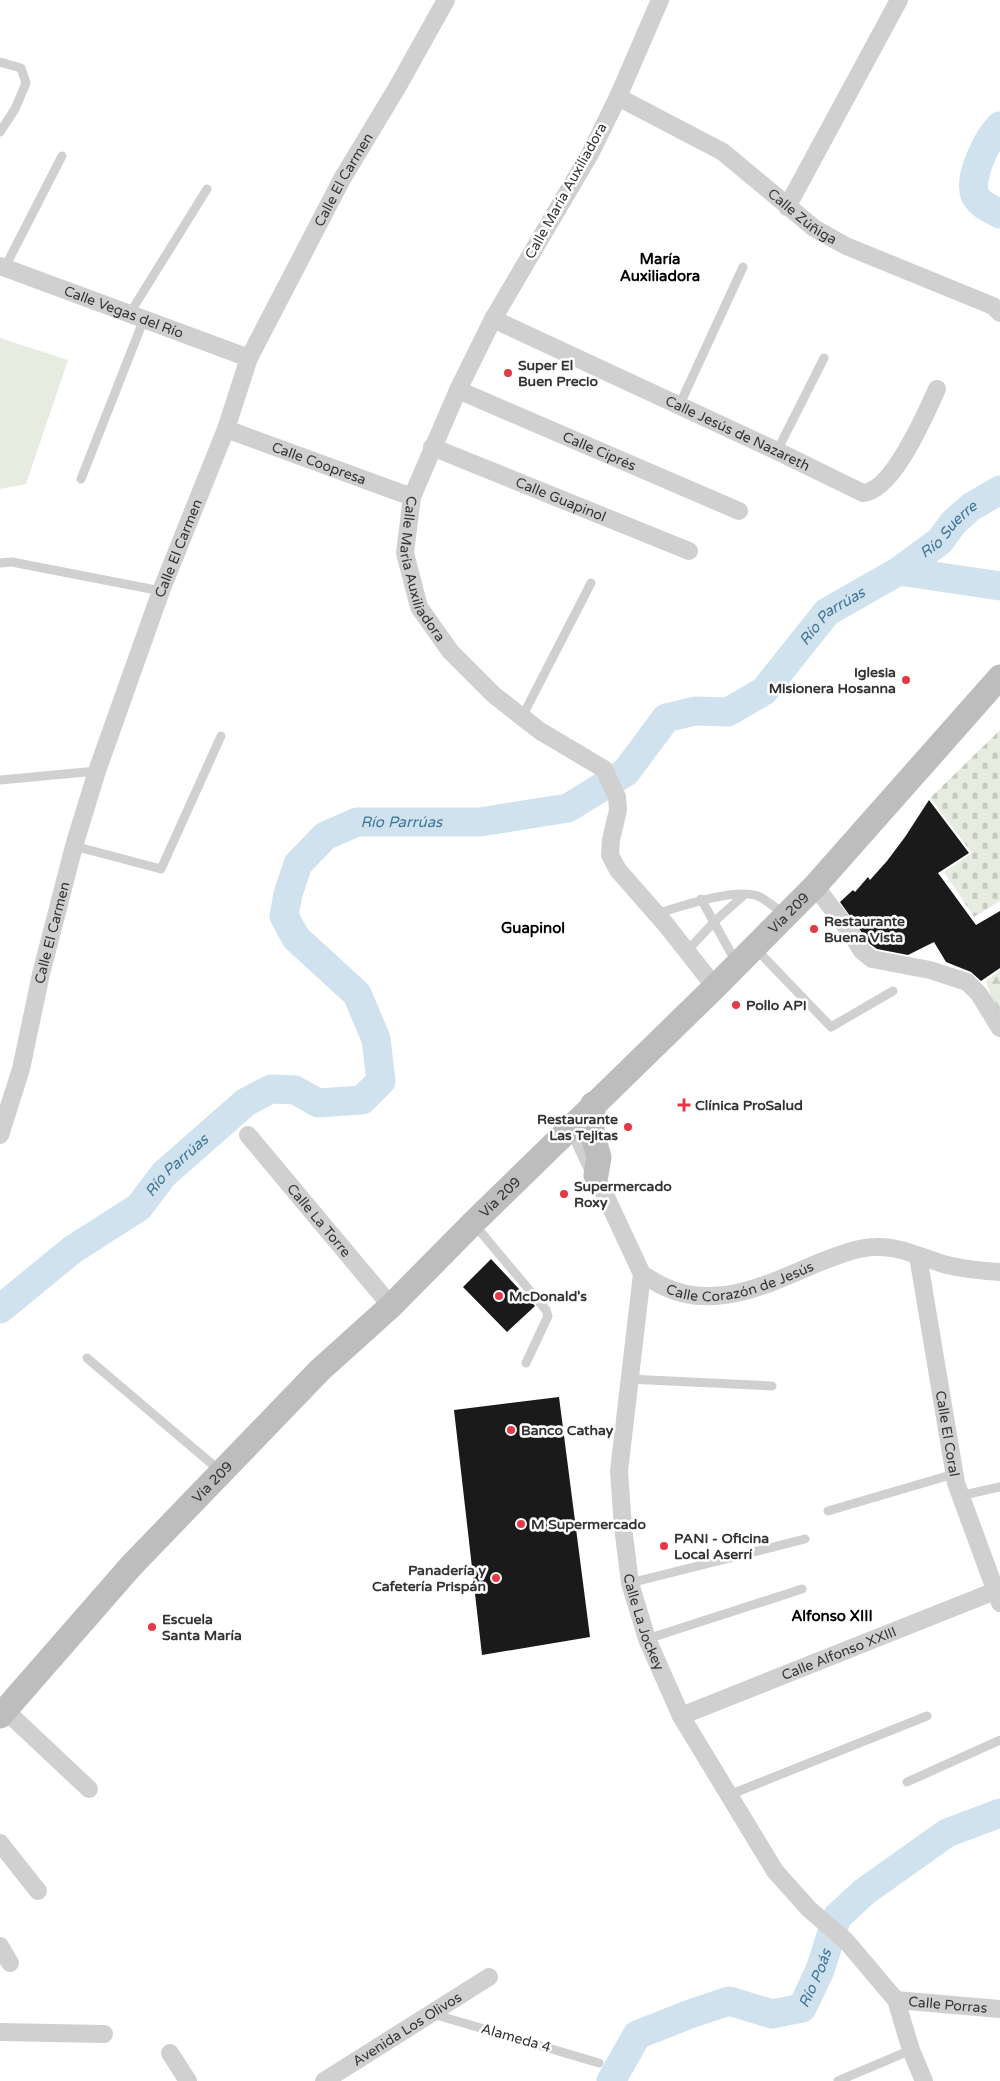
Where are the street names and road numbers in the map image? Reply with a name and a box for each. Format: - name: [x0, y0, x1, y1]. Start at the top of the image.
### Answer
- street label: Calle María Auxiliadora: [521, 120, 611, 262]
- street label: Calle El Carmen: [310, 130, 376, 229]
- street label: Calle Zúñiga: [765, 185, 840, 248]
- street label: Calle Vegas del Río: [62, 282, 186, 342]
- street label: Calle Jesús de Nazareth: [663, 392, 813, 474]
- street label: Calle Ciprés: [560, 428, 639, 474]
- street label: Calle Coopresa: [269, 438, 369, 488]
- street label: Calle Guapinol: [513, 473, 609, 525]
- street label: Calle María Auxiliadora: [397, 495, 449, 645]
- street label: Calle El Carmen: [151, 497, 205, 600]
- street label: Calle El Carmen: [31, 880, 73, 985]
- street label: Vía 209: [764, 889, 812, 937]
- street label: Vía 209: [476, 1173, 524, 1221]
- street label: Calle La Torre: [284, 1180, 355, 1260]
- street label: Calle Corazón de Jesús: [664, 1257, 816, 1305]
- street label: Calle El Coral: [932, 1389, 963, 1478]
- street label: Vía 209: [188, 1458, 236, 1506]
- street label: Calle La Jockey: [620, 1573, 668, 1673]
- street label: Calle Alfonso XXIII: [779, 1623, 899, 1684]
- street label: Avenida Los Olivos: [349, 1988, 465, 2069]
- street label: Calle Porras: [908, 1993, 988, 2016]
- street label: Alameda 4: [479, 2020, 553, 2056]

